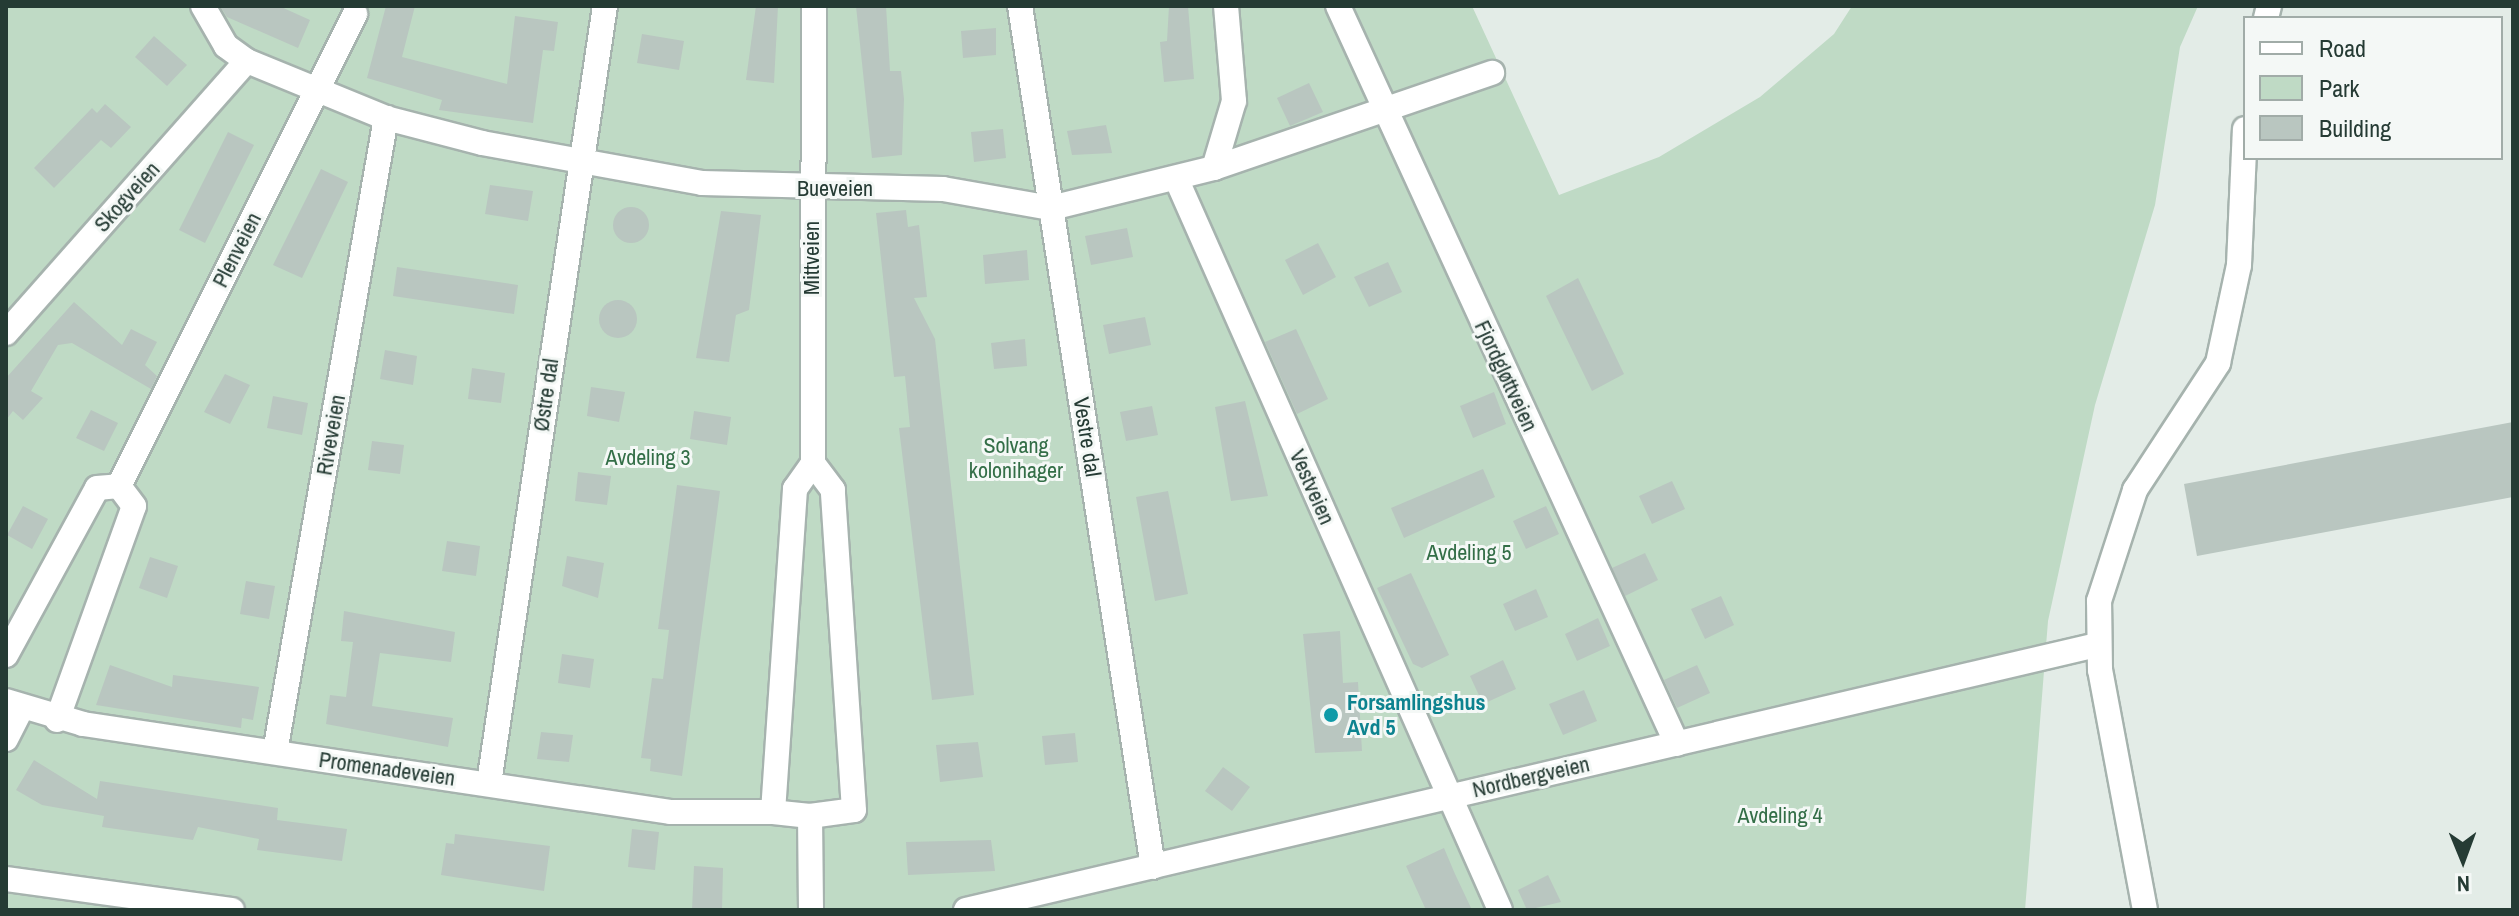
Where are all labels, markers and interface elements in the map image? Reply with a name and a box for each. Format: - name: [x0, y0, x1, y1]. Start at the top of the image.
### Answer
- legend: [2243, 16, 2503, 160]
- text: Road: [2319, 32, 2366, 64]
- text: Park: [2319, 72, 2359, 104]
- text: Building: [2319, 112, 2391, 144]
- street label: Skogveien: [89, 156, 165, 238]
- street label: Bueveien: [797, 176, 873, 202]
- street label: Plenveien: [207, 208, 267, 292]
- street label: Mittveien: [799, 221, 825, 295]
- street label: Fjordgløttveien: [1469, 316, 1543, 436]
- street label: Østre dal: [528, 357, 564, 433]
- street label: Riveveien: [311, 393, 351, 477]
- street label: Vestre dal: [1068, 395, 1106, 479]
- park label: Solvang kolonihager: [969, 432, 1063, 484]
- park label: Avdeling 3: [606, 445, 690, 471]
- street label: Vestveien: [1284, 445, 1340, 529]
- park label: Avdeling 5: [1427, 540, 1511, 566]
- place label: Forsamlingshus Avd 5: [1347, 689, 1485, 740]
- marker: Forsamlingshus Avd 5: [1322, 706, 1340, 724]
- street label: Promenadeveien: [317, 746, 457, 792]
- street label: Nordbergveien: [1470, 751, 1592, 803]
- park label: Avdeling 4: [1738, 803, 1822, 829]
- north arrow: [2423, 820, 2503, 900]
- text: N: [2457, 869, 2470, 899]

